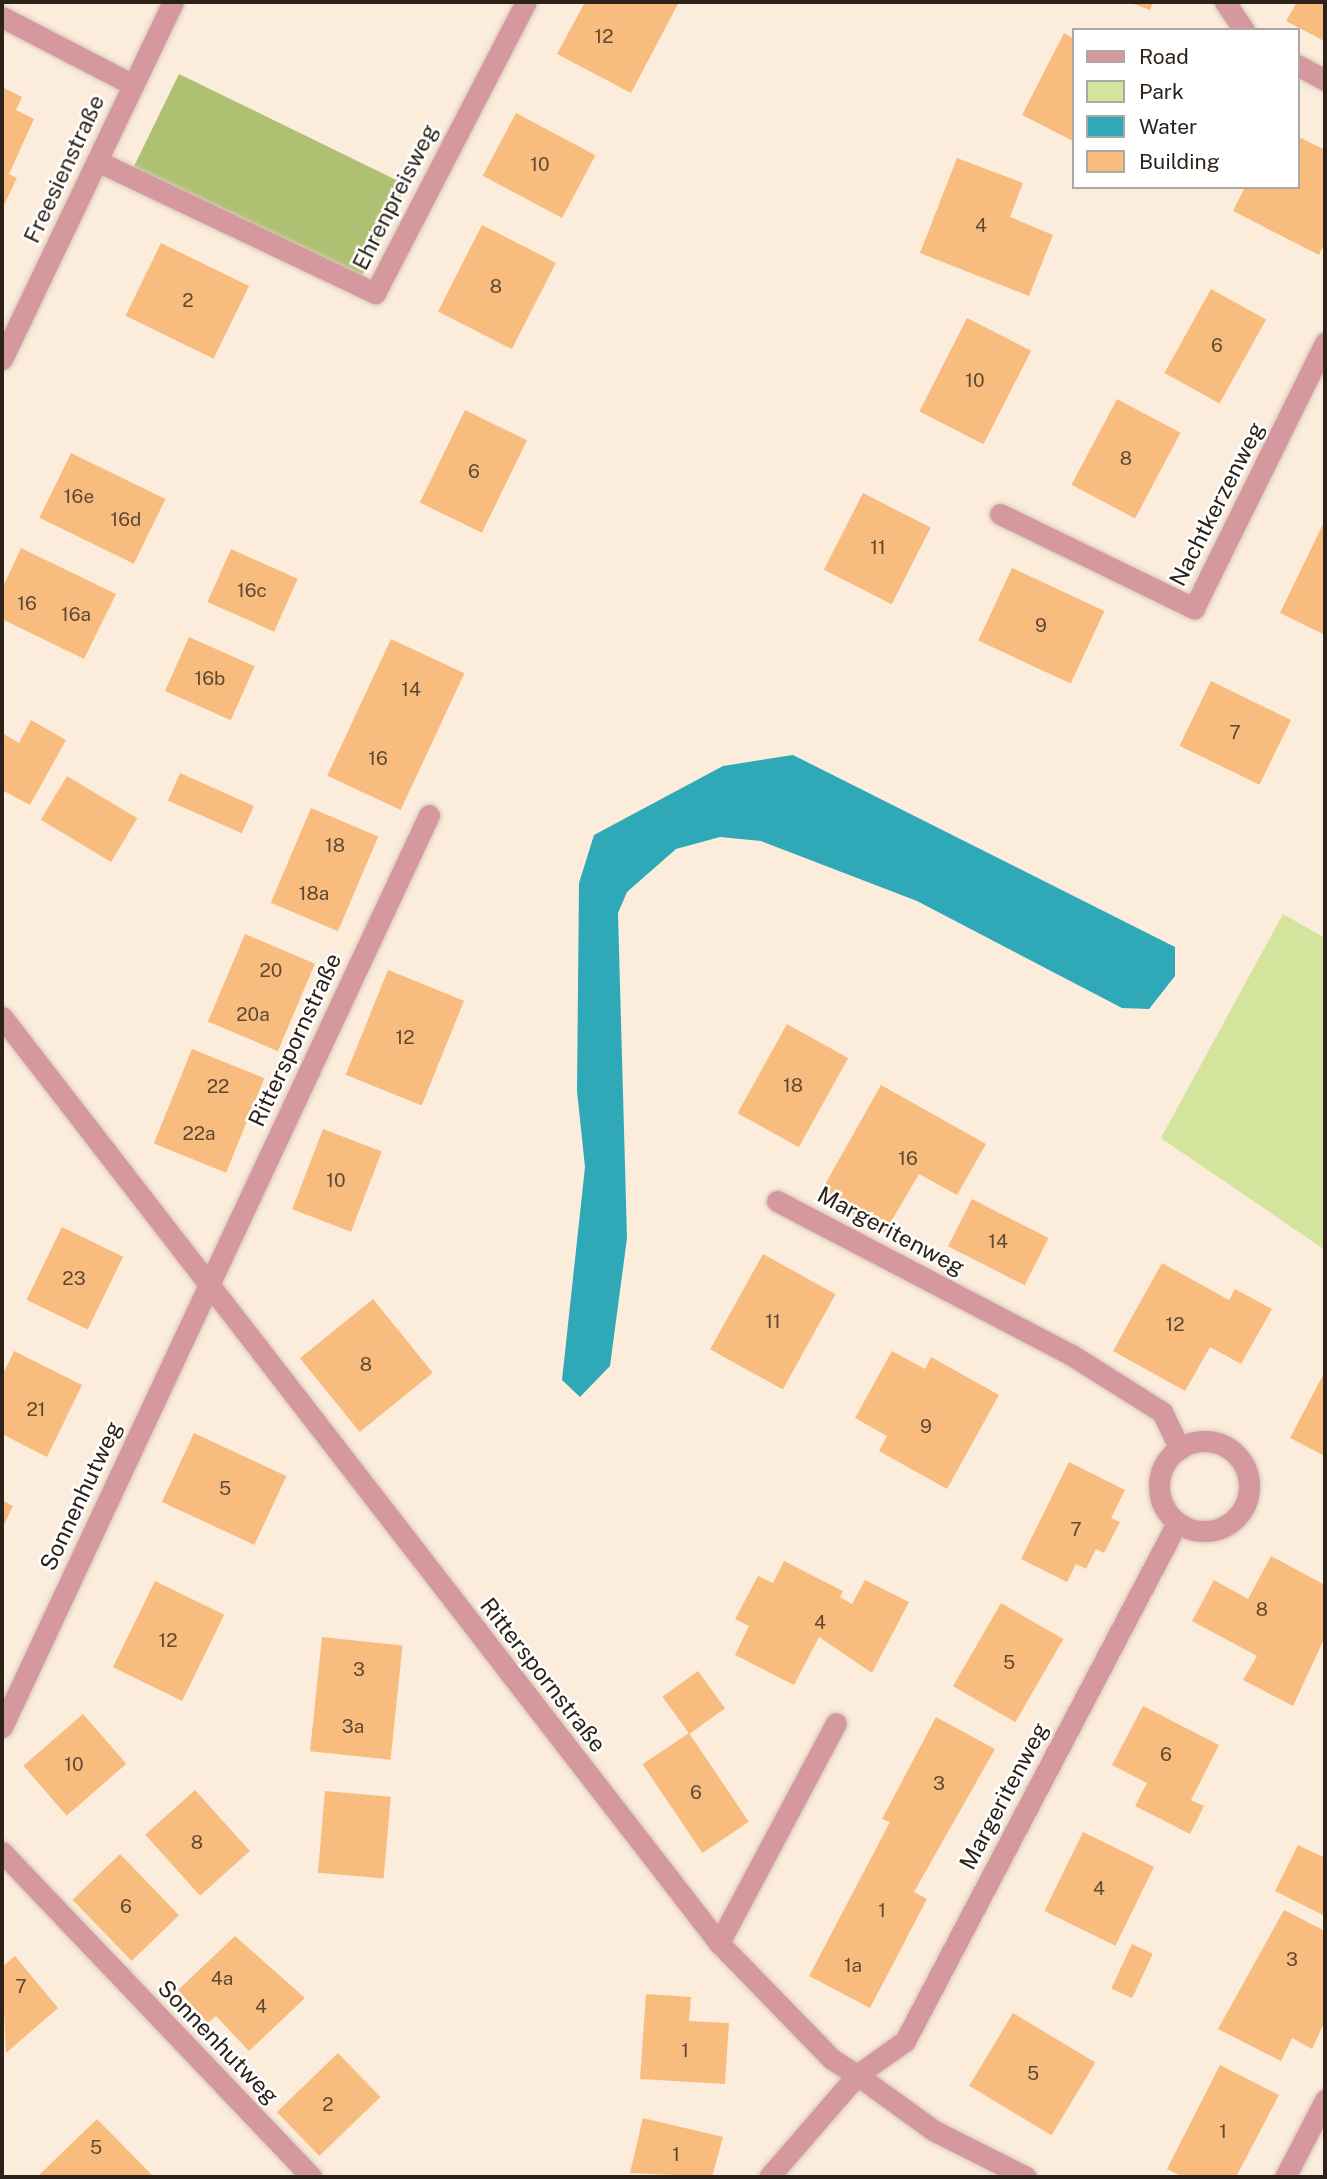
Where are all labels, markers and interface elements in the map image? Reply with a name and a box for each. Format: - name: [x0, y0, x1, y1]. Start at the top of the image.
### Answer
- house number: 12: [594, 26, 614, 48]
- legend: [1072, 28, 1299, 189]
- text: Road: [1139, 44, 1189, 69]
- text: Park: [1139, 79, 1184, 104]
- street label: Freesienstraße: [18, 91, 110, 247]
- text: Water: [1139, 114, 1197, 139]
- street label: Ehrenpreisweg: [346, 119, 444, 275]
- text: Building: [1139, 149, 1220, 174]
- house number: 10: [530, 154, 550, 176]
- house number: 4: [975, 215, 987, 237]
- house number: 8: [490, 276, 502, 298]
- house number: 2: [182, 290, 194, 312]
- house number: 6: [1211, 335, 1223, 357]
- house number: 10: [965, 370, 985, 392]
- street label: Nachtkerzenweg: [1164, 417, 1270, 591]
- house number: 8: [1120, 448, 1132, 470]
- house number: 6: [468, 461, 480, 483]
- house number: 16e: [64, 486, 94, 508]
- house number: 16d: [111, 509, 141, 531]
- house number: 11: [870, 537, 886, 559]
- house number: 16c: [237, 580, 267, 602]
- house number: 16: [17, 593, 37, 615]
- house number: 16a: [61, 604, 91, 626]
- house number: 9: [1035, 615, 1047, 637]
- house number: 16b: [195, 668, 225, 690]
- house number: 14: [401, 679, 421, 701]
- house number: 7: [1229, 722, 1241, 744]
- house number: 16: [368, 748, 388, 770]
- house number: 18: [325, 835, 345, 857]
- house number: 18a: [299, 883, 329, 905]
- street label: Ritterspornstraße: [243, 949, 347, 1131]
- house number: 20: [260, 960, 282, 982]
- house number: 20a: [236, 1004, 270, 1026]
- house number: 12: [395, 1027, 415, 1049]
- house number: 18: [783, 1075, 803, 1097]
- house number: 22: [207, 1076, 229, 1098]
- house number: 22a: [182, 1123, 216, 1145]
- house number: 16: [898, 1148, 918, 1170]
- house number: 10: [326, 1170, 346, 1192]
- street label: Margeritenweg: [813, 1181, 969, 1281]
- house number: 14: [988, 1231, 1008, 1253]
- house number: 23: [62, 1268, 86, 1290]
- house number: 11: [765, 1311, 781, 1333]
- house number: 12: [1165, 1314, 1185, 1336]
- house number: 8: [360, 1354, 372, 1376]
- house number: 21: [26, 1399, 46, 1421]
- house number: 9: [920, 1416, 932, 1438]
- street label: Sonnenhutweg: [34, 1417, 128, 1575]
- house number: 5: [219, 1478, 231, 1500]
- house number: 7: [1070, 1519, 1082, 1541]
- street label: Ritterspornstraße: [474, 1592, 612, 1758]
- house number: 8: [1256, 1599, 1268, 1621]
- house number: 4: [814, 1612, 826, 1634]
- house number: 12: [158, 1630, 178, 1652]
- house number: 5: [1003, 1652, 1015, 1674]
- house number: 3: [353, 1659, 365, 1681]
- house number: 3a: [342, 1716, 364, 1738]
- street label: Margeritenweg: [954, 1718, 1054, 1874]
- house number: 6: [1160, 1744, 1172, 1766]
- house number: 10: [64, 1754, 84, 1776]
- house number: 3: [933, 1773, 945, 1795]
- house number: 6: [690, 1782, 702, 1804]
- house number: 8: [191, 1832, 203, 1854]
- house number: 4: [1093, 1878, 1105, 1900]
- house number: 6: [120, 1896, 132, 1918]
- house number: 1: [878, 1900, 886, 1922]
- house number: 3: [1286, 1949, 1298, 1971]
- house number: 1a: [844, 1955, 862, 1977]
- house number: 4a: [211, 1968, 233, 1990]
- street label: Sonnenhutweg: [152, 1974, 284, 2110]
- house number: 7: [15, 1976, 27, 1998]
- house number: 4: [255, 1996, 267, 2018]
- house number: 1: [681, 2040, 689, 2062]
- house number: 5: [1027, 2063, 1039, 2085]
- house number: 2: [322, 2094, 334, 2116]
- house number: 1: [1219, 2121, 1227, 2143]
- house number: 5: [90, 2137, 102, 2159]
- house number: 1: [672, 2144, 680, 2166]

